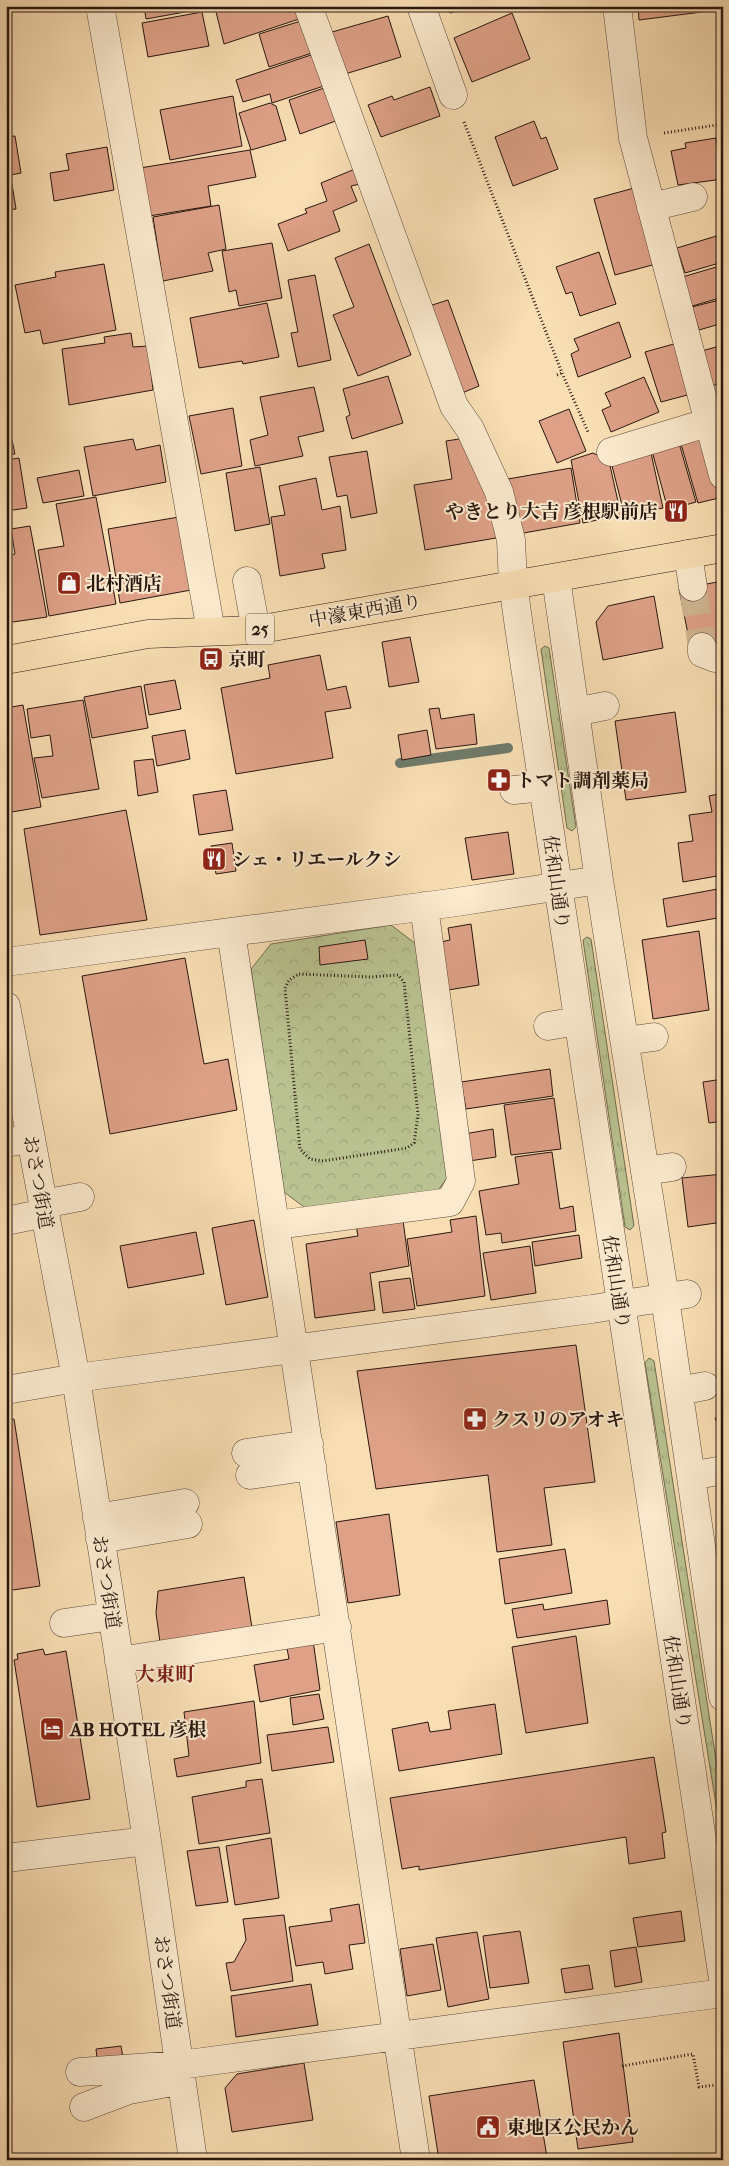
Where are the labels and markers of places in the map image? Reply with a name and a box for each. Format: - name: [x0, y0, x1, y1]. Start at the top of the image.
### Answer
- restaurant icon: やきとり大吉 彦根駅前店: [663, 498, 689, 524]
- place label: やきとり大吉 彦根駅前店: [445, 501, 658, 523]
- shop icon: 北村酒店: [56, 570, 82, 596]
- place label: 北村酒店: [86, 573, 162, 595]
- bus stop icon: 京町: [198, 646, 224, 672]
- place label: 京町: [228, 649, 266, 671]
- pharmacy icon: トマト調剤薬局: [486, 767, 512, 793]
- place label: トマト調剤薬局: [516, 770, 649, 792]
- restaurant icon: シェ・リエールクシ: [201, 846, 227, 872]
- place label: シェ・リエールクシ: [232, 849, 401, 871]
- pharmacy icon: クスリのアオキ: [462, 1406, 488, 1432]
- place label: クスリのアオキ: [492, 1409, 625, 1431]
- hotel icon: AB HOTEL 彦根: [39, 1716, 65, 1742]
- place label: AB HOTEL 彦根: [69, 1719, 207, 1741]
- public building icon: 東地区公民かん: [475, 2114, 501, 2140]
- place label: 東地区公民かん: [506, 2117, 639, 2139]

